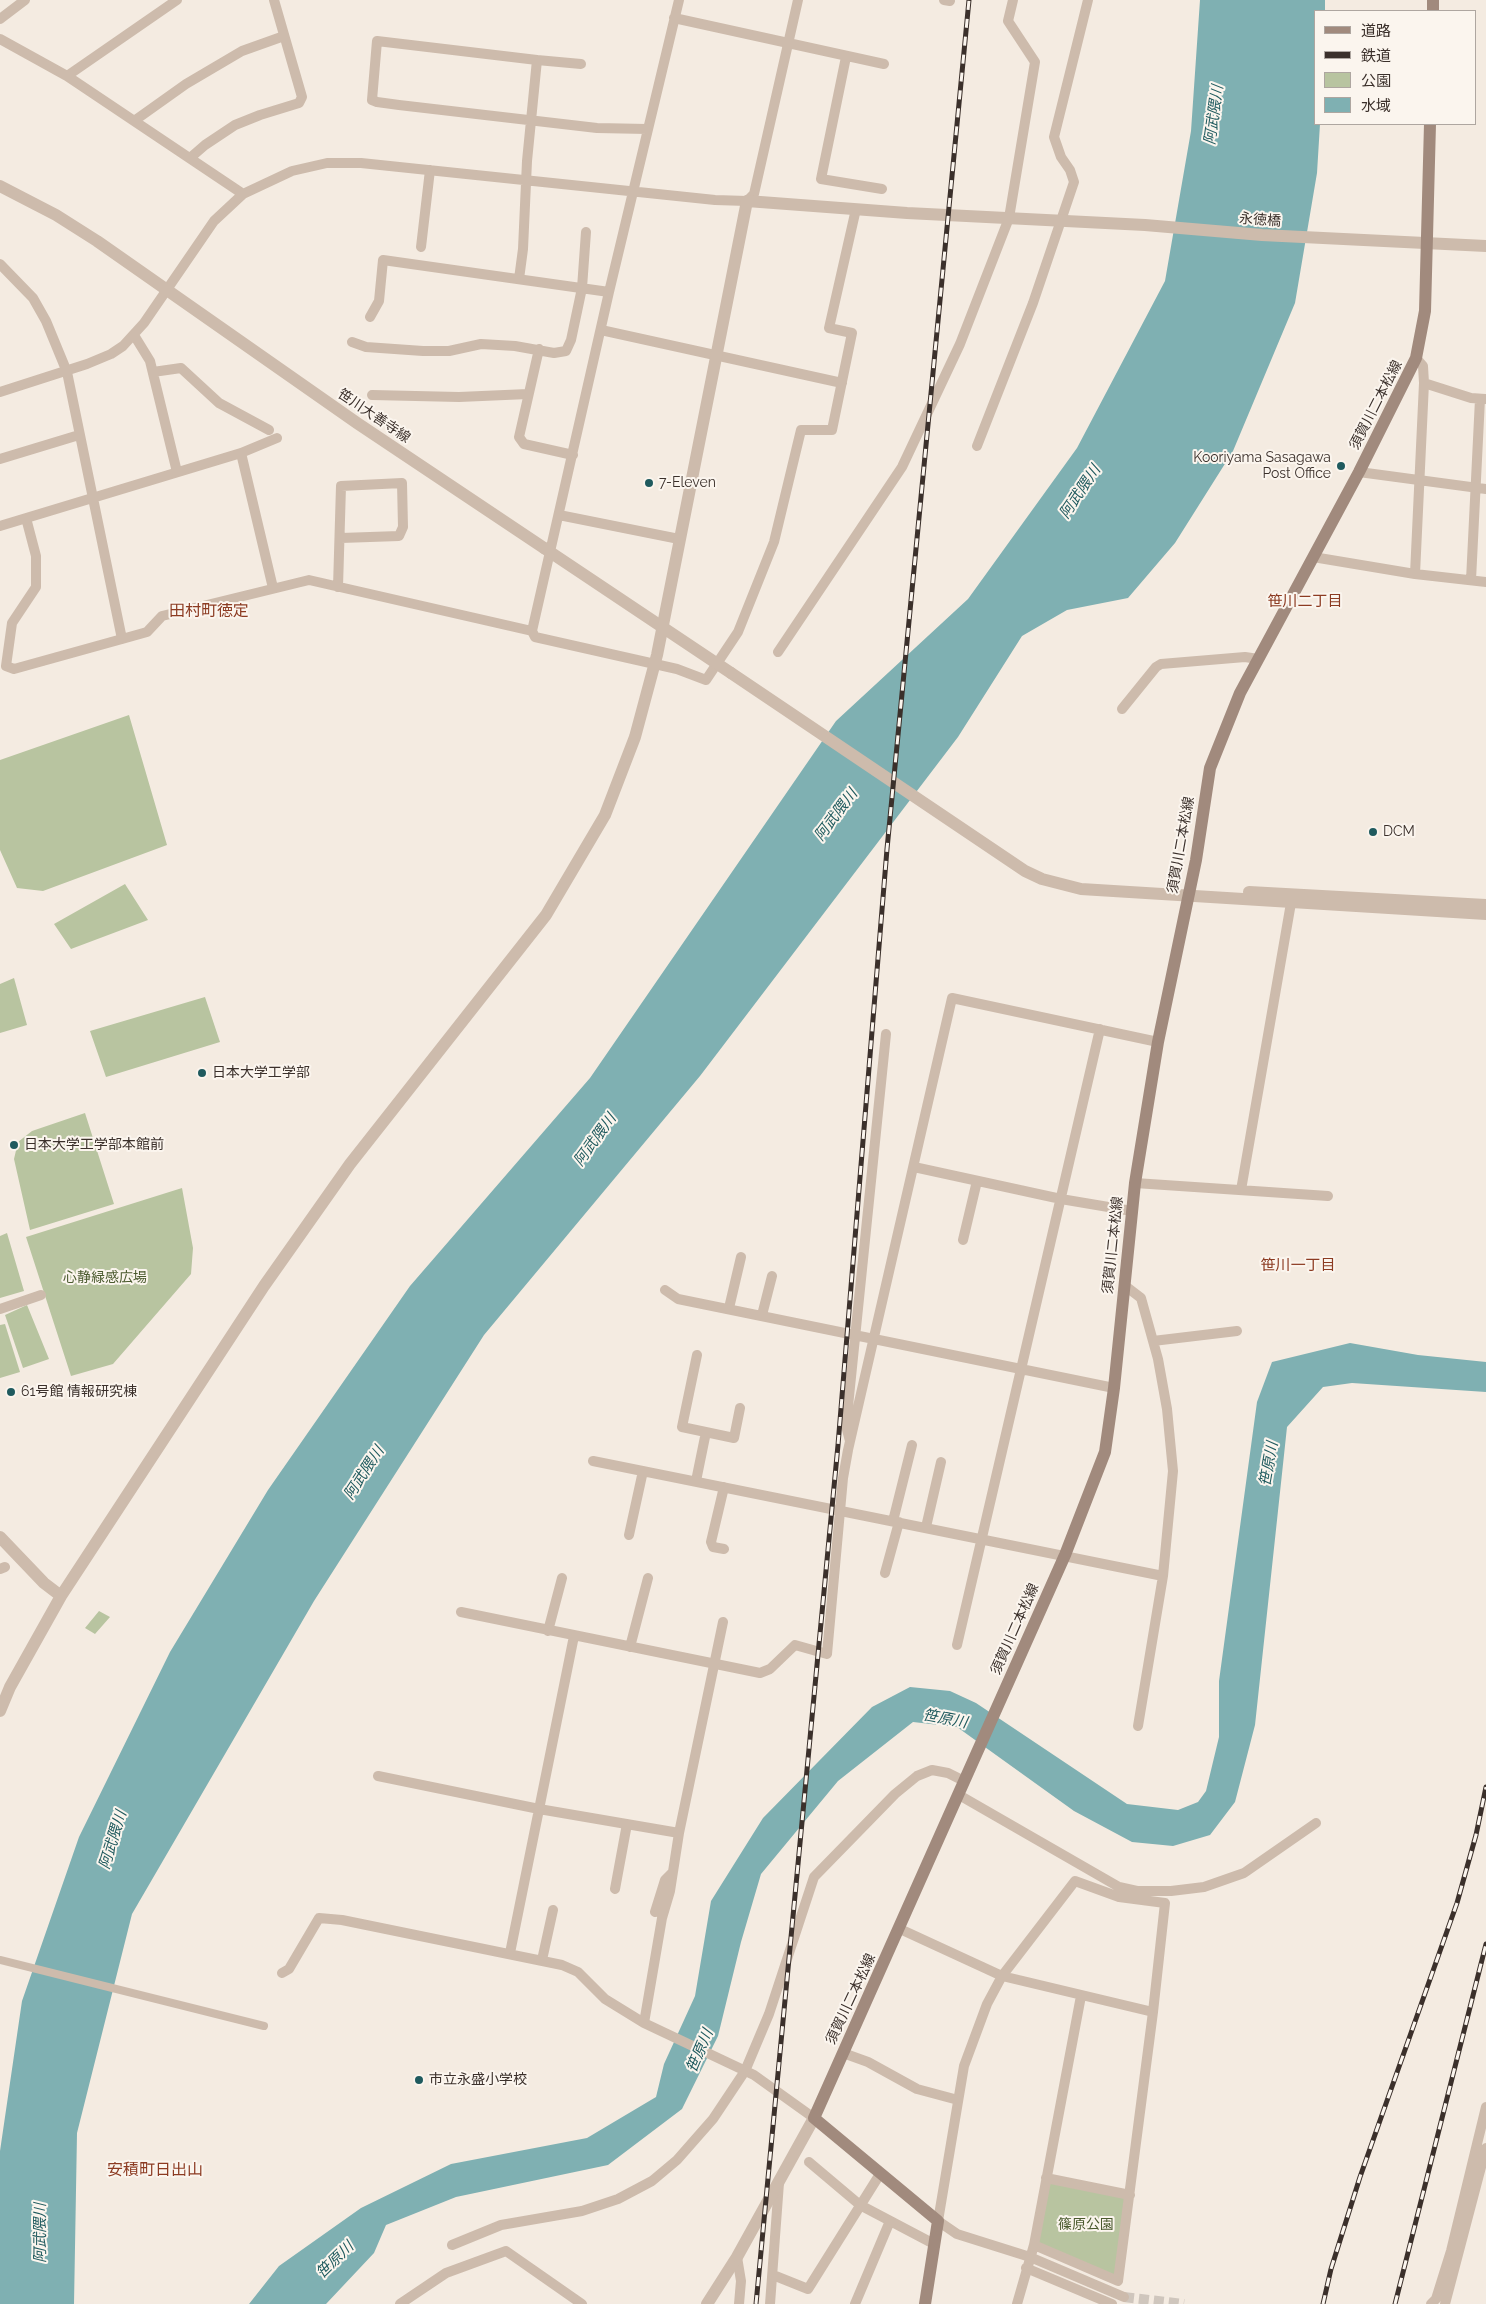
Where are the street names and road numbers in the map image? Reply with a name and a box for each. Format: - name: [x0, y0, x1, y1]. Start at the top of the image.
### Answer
- street label: 永徳橋: [1238, 210, 1282, 230]
- street label: 須賀川二本松線: [1346, 358, 1406, 452]
- street label: 笹川大善寺線: [334, 386, 414, 446]
- street label: 須賀川二本松線: [1164, 795, 1198, 895]
- street label: 須賀川二本松線: [1100, 1195, 1126, 1295]
- street label: 須賀川二本松線: [987, 1581, 1043, 1677]
- street label: 須賀川二本松線: [823, 1951, 879, 2047]

